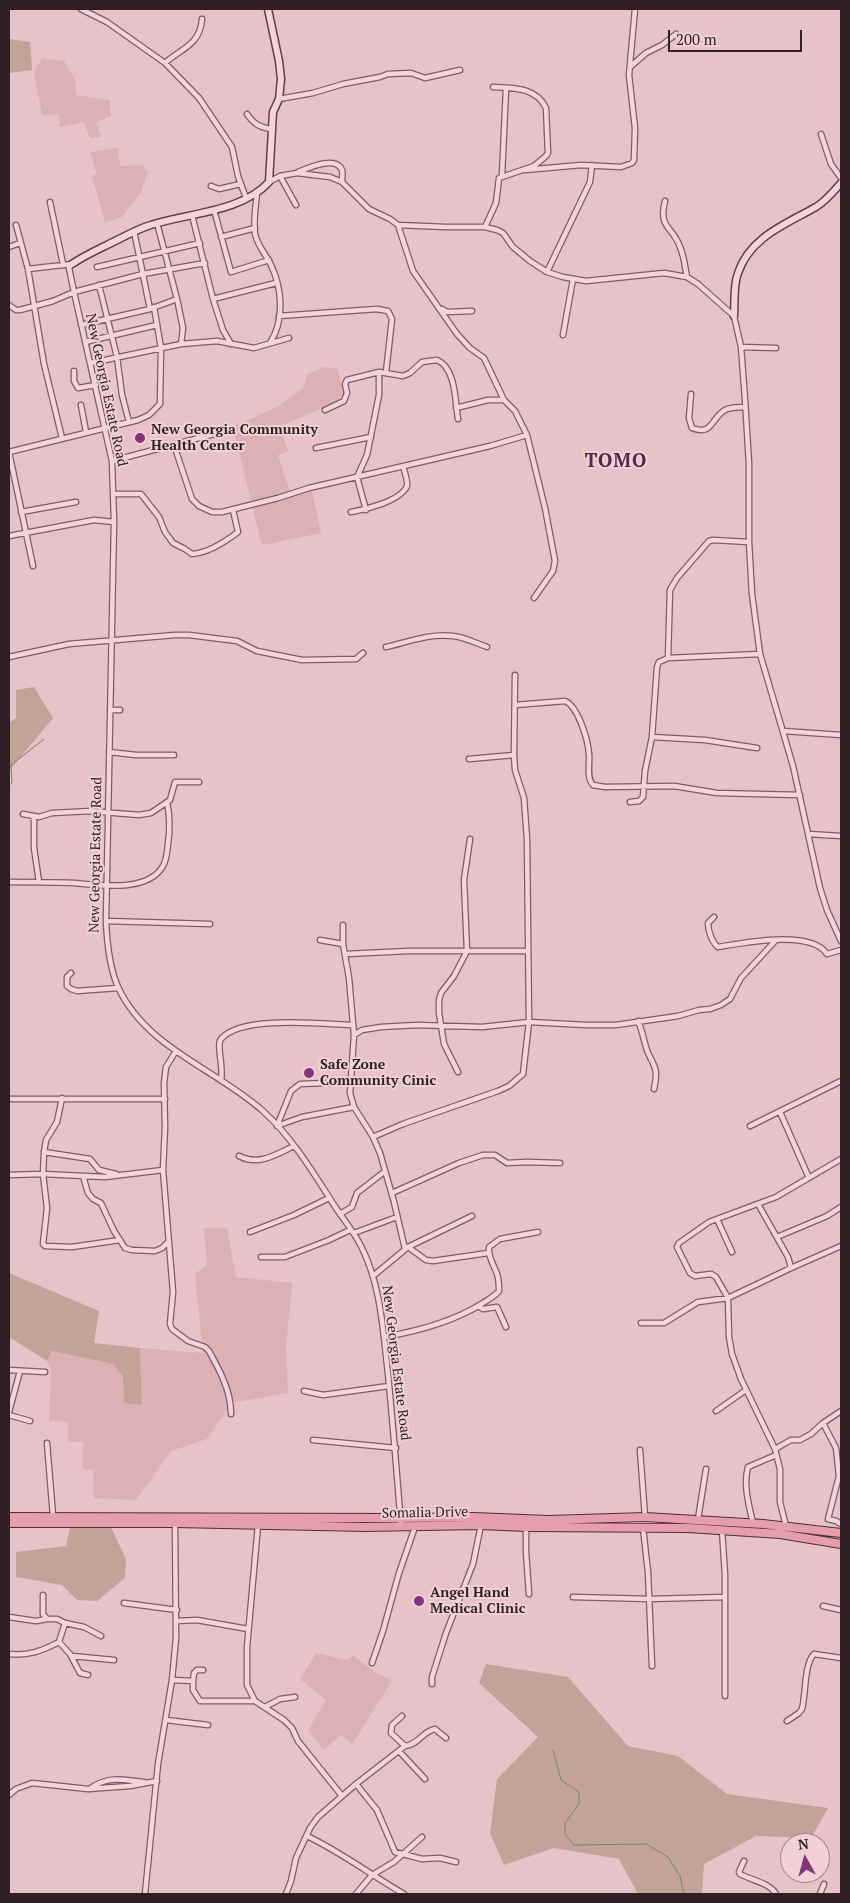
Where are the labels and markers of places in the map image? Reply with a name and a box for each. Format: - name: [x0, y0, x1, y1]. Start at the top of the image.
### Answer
- place label: New Georgia Community Health Center: [151, 422, 318, 454]
- marker: New Georgia Community Health Center: [133, 431, 147, 445]
- place label: Safe Zone Community Cinic: [320, 1057, 436, 1090]
- marker: Safe Zone Community Cinic: [302, 1066, 316, 1080]
- place label: Angel Hand Medical Clinic: [430, 1585, 525, 1618]
- marker: Angel Hand Medical Clinic: [412, 1594, 426, 1608]

